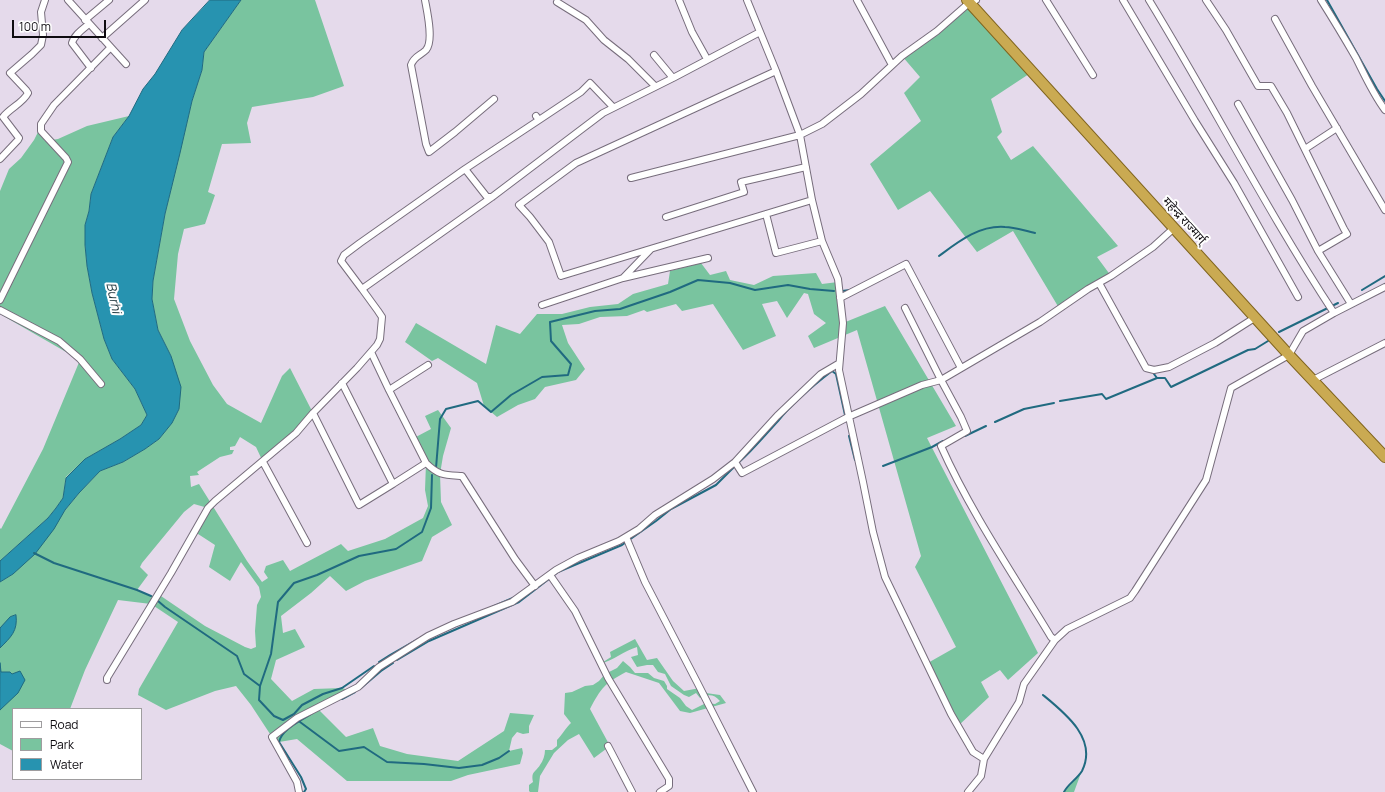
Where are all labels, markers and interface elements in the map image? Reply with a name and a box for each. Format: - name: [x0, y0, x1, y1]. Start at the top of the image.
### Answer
- scale bar: [14, 12, 108, 38]
- text: 100 m: [19, 18, 51, 35]
- street label: महेन्द्र राज्मार्ग्: [1159, 195, 1209, 247]
- water label: Burhi: [102, 281, 124, 315]
- legend: [12, 708, 142, 780]
- text: Road: [50, 716, 78, 733]
- text: Park: [50, 736, 74, 753]
- text: Water: [50, 756, 83, 773]

